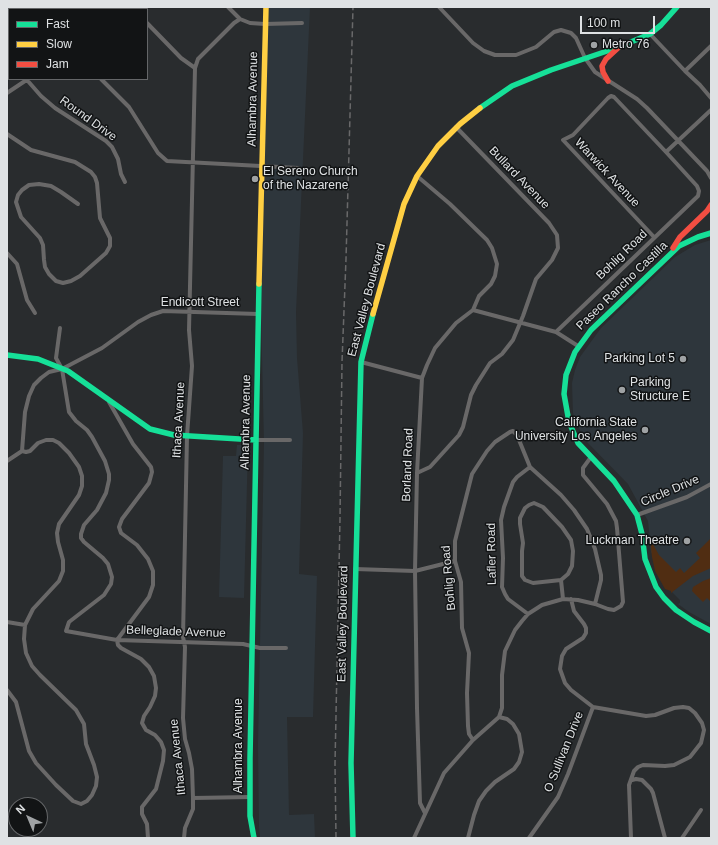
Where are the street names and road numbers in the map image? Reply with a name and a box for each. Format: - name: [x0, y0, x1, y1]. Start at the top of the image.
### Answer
- street label: Alhambra Avenue: [245, 51, 261, 147]
- street label: Round Drive: [57, 94, 119, 144]
- street label: Warwick Avenue: [571, 136, 643, 210]
- street label: Bullard Avenue: [486, 144, 552, 212]
- street label: Bohlig Road: [593, 227, 651, 283]
- street label: Paseo Rancho Castilla: [573, 239, 671, 333]
- street label: East Valley Boulevard: [345, 242, 389, 358]
- street label: Endicott Street: [161, 296, 239, 310]
- street label: Alhambra Avenue: [238, 374, 254, 470]
- street label: Ithaca Avenue: [170, 381, 188, 459]
- street label: Borland Road: [400, 428, 416, 502]
- street label: Circle Drive: [639, 472, 701, 510]
- street label: Lafler Road: [484, 523, 500, 585]
- street label: Bohlig Road: [439, 545, 459, 611]
- street label: East Valley Boulevard: [335, 566, 351, 682]
- street label: Belleglade Avenue: [126, 623, 226, 641]
- street label: Alhambra Avenue: [232, 698, 246, 794]
- street label: O Sullivan Drive: [541, 709, 587, 795]
- street label: Ithaca Avenue: [167, 718, 189, 796]

